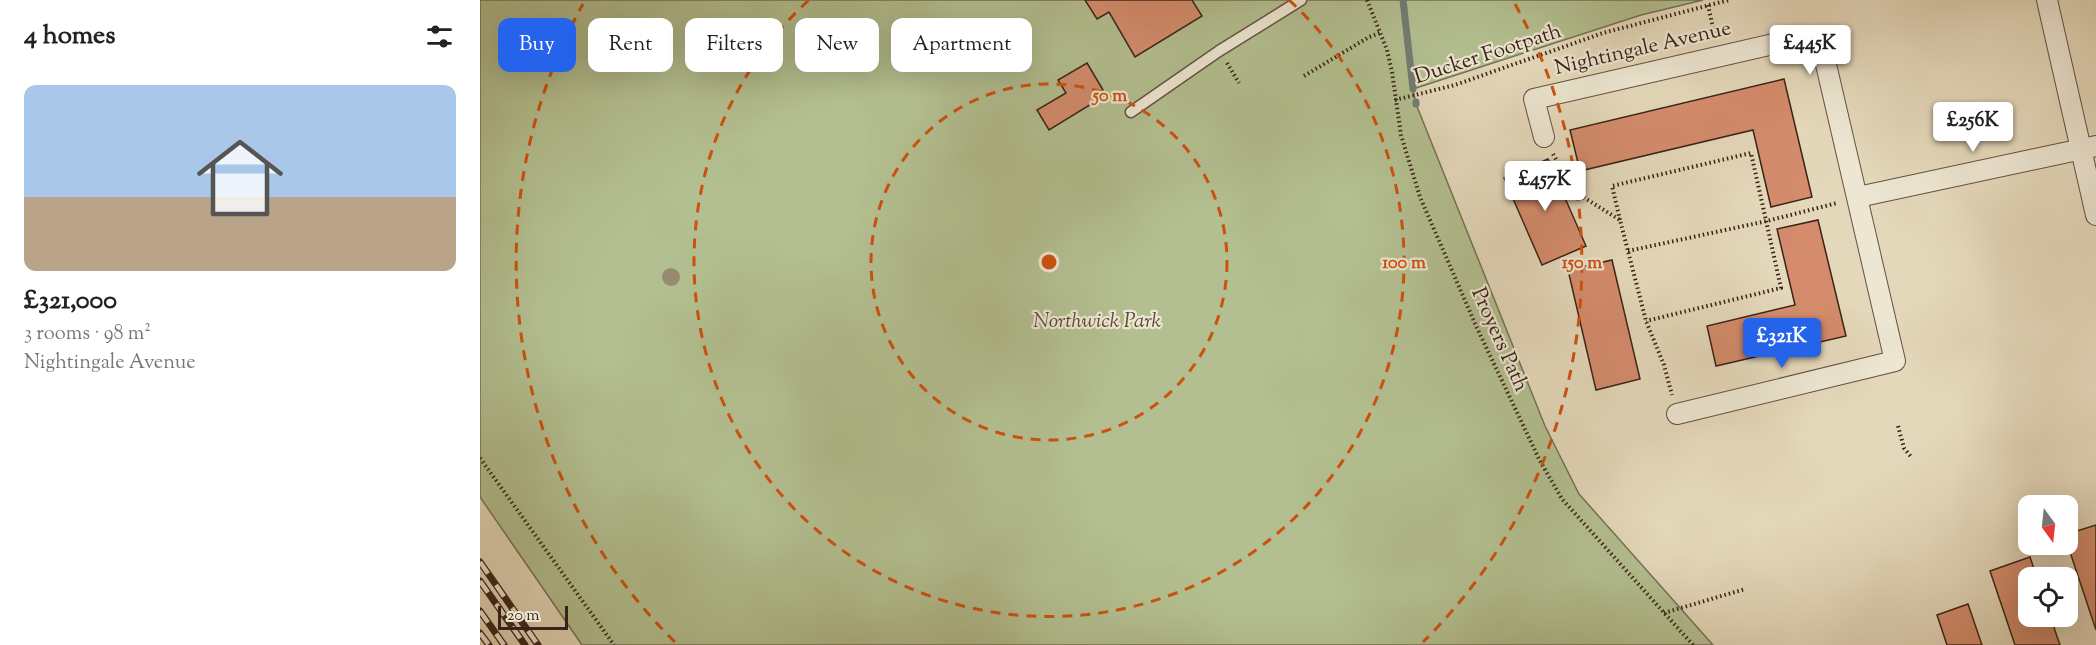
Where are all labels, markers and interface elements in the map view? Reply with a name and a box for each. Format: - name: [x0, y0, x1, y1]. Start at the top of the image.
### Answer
- street label: Nightingale Avenue: [1552, 14, 1734, 84]
- street label: Ducker Footpath: [1410, 17, 1566, 93]
- text: 4 homes: [24, 18, 115, 55]
- chip: Buy: [498, 18, 576, 72]
- chip: Rent: [588, 18, 673, 72]
- chip: Filters: [685, 18, 783, 72]
- chip: New: [795, 18, 879, 72]
- chip: Apartment: [891, 18, 1032, 72]
- icon: filters: [423, 20, 456, 53]
- pin: £445K: [1768, 25, 1852, 76]
- text: £445K: [1784, 30, 1836, 59]
- text: 50 m: [1091, 84, 1127, 110]
- pin: £256K: [1931, 102, 2015, 153]
- text: £256K: [1947, 107, 1999, 136]
- icon: home: [186, 124, 294, 232]
- pin: £457K: [1503, 161, 1587, 212]
- text: £457K: [1519, 166, 1571, 195]
- text: 100 m: [1382, 251, 1426, 277]
- text: 150 m: [1562, 251, 1602, 277]
- centre of rings: [1039, 252, 1059, 272]
- text: £321,000: [24, 283, 117, 320]
- street label: Proyers Path: [1463, 283, 1535, 397]
- park label: Northwick Park: [1033, 307, 1161, 337]
- pin: £321K: [1740, 318, 1824, 369]
- text: 3 rooms · 98 m²: [24, 320, 151, 349]
- text: £321K: [1757, 323, 1807, 352]
- text: Nightingale Avenue: [24, 349, 196, 378]
- north arrow: [2018, 495, 2078, 555]
- map controls: [2018, 495, 2078, 627]
- button: locate: [2018, 567, 2078, 627]
- scale bar: [498, 603, 568, 630]
- text: 20 m: [507, 605, 540, 628]

